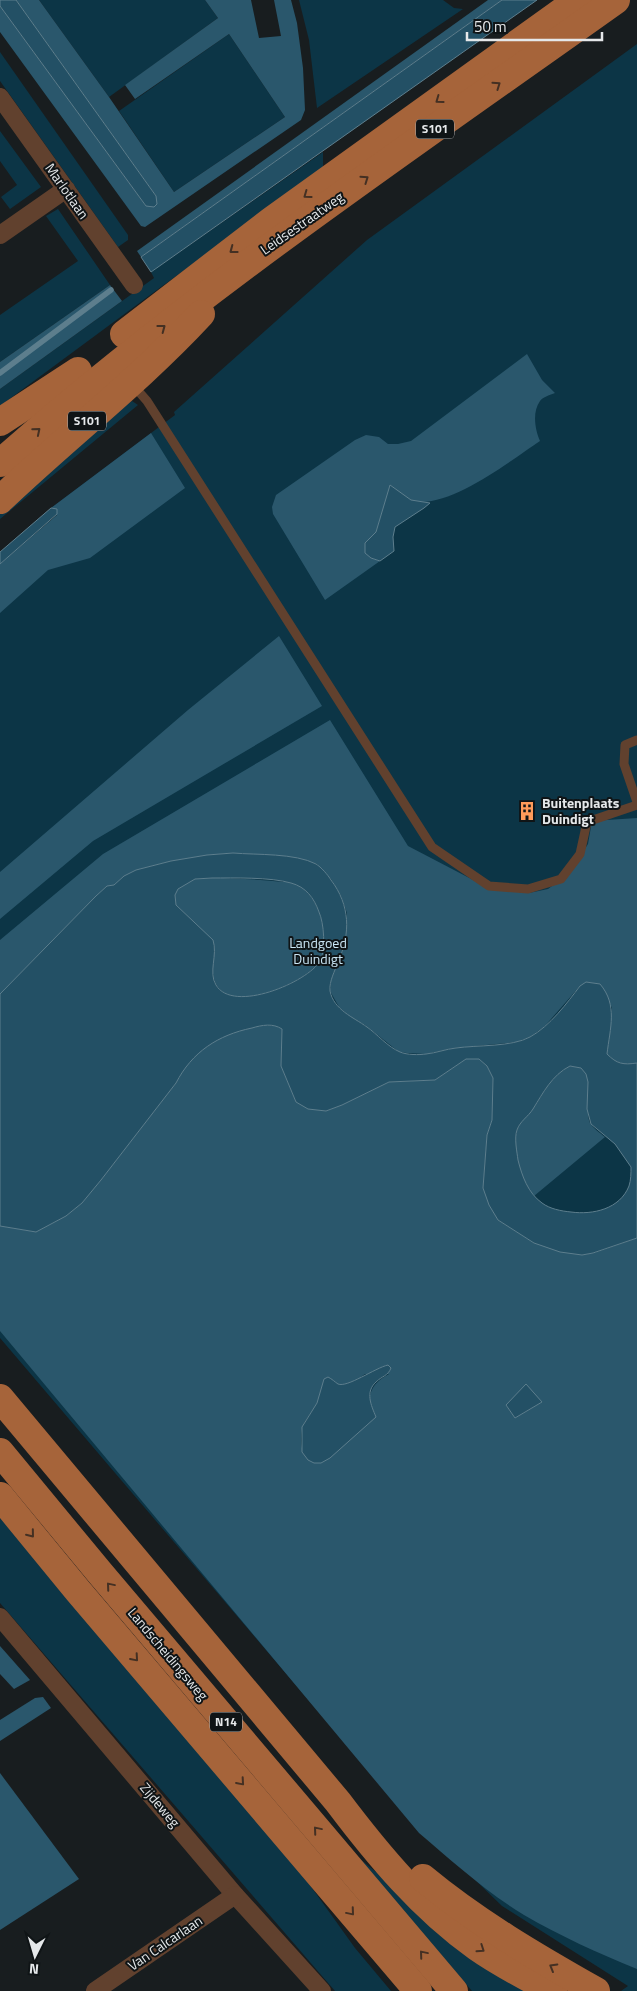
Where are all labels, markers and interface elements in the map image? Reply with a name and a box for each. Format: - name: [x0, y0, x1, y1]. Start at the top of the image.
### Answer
- scale bar: [467, 10, 602, 42]
- text: 50 m: [474, 15, 507, 38]
- one-way arrow: [491, 82, 501, 91]
- one-way arrow: [435, 94, 445, 103]
- road number: S101: [416, 120, 454, 138]
- street label: Marlotlaan: [40, 159, 94, 223]
- one-way arrow: [359, 176, 369, 185]
- street label: Leidsestraatweg: [256, 186, 348, 259]
- one-way arrow: [303, 189, 313, 198]
- one-way arrow: [230, 244, 239, 252]
- one-way arrow: [157, 324, 166, 333]
- road number: S101: [68, 412, 106, 431]
- one-way arrow: [31, 428, 40, 437]
- place label: Buitenplaats Duindigt: [542, 792, 620, 829]
- building icon: Buitenplaats Duindigt: [516, 800, 538, 822]
- park label: Landgoed Duindigt: [289, 932, 347, 969]
- one-way arrow: [25, 1528, 33, 1537]
- one-way arrow: [108, 1583, 116, 1592]
- street label: Landscheidingsweg: [123, 1603, 214, 1705]
- one-way arrow: [129, 1653, 138, 1662]
- road number: N14: [210, 1712, 242, 1731]
- one-way arrow: [235, 1776, 243, 1785]
- street label: Zijdeweg: [135, 1778, 185, 1832]
- one-way arrow: [315, 1827, 323, 1836]
- one-way arrow: [346, 1906, 354, 1915]
- street label: Van Calcarlaan: [123, 1910, 206, 1975]
- north arrow: [10, 1931, 60, 1981]
- one-way arrow: [475, 1943, 485, 1952]
- one-way arrow: [419, 1950, 428, 1959]
- text: N: [28, 1959, 40, 1980]
- one-way arrow: [550, 1963, 559, 1973]

